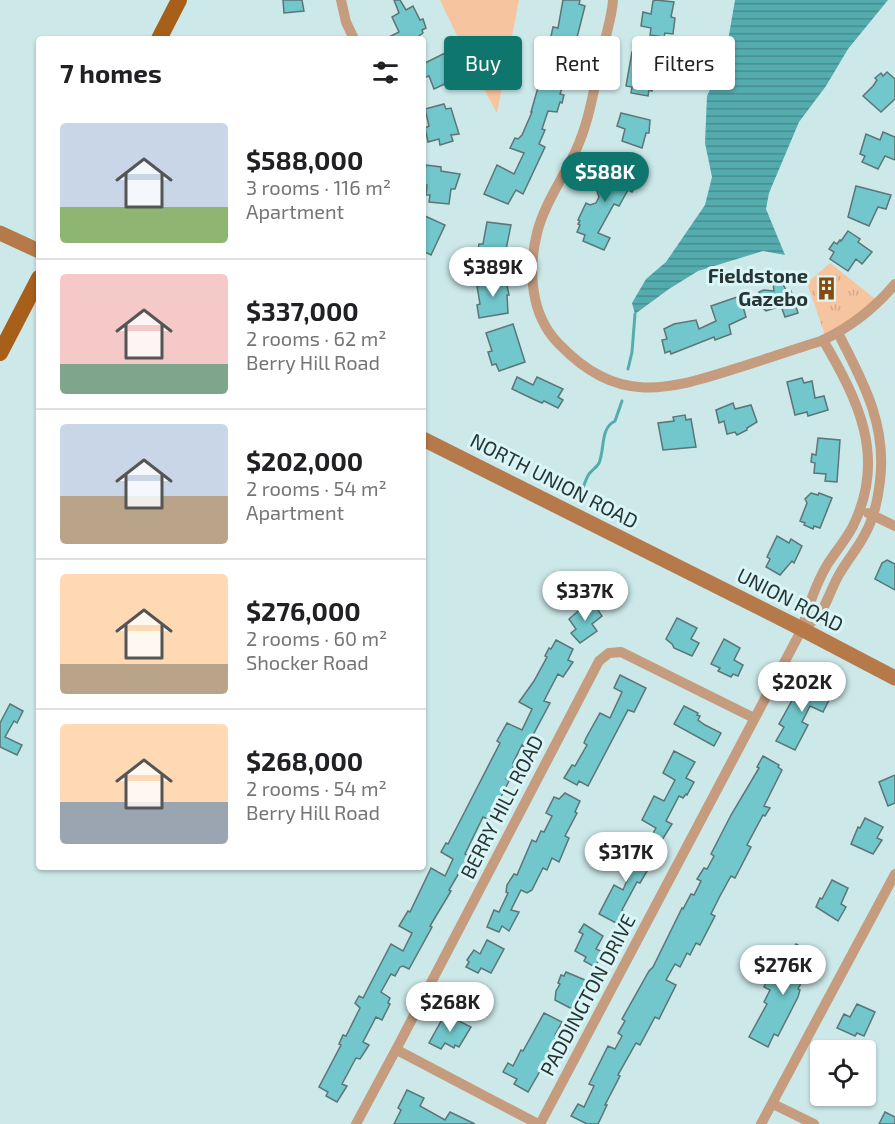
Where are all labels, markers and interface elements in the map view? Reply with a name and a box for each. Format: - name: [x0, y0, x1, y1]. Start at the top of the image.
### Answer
- chip: Buy: [444, 36, 522, 90]
- chip: Rent: [534, 36, 620, 90]
- chip: Filters: [632, 36, 735, 90]
- icon: filters: [369, 56, 402, 89]
- text: 7 homes: [60, 57, 162, 88]
- text: $588,000: [246, 144, 363, 175]
- icon: home: [108, 147, 180, 219]
- pin: $588K: [563, 152, 647, 203]
- text: $588K: [575, 159, 635, 183]
- text: 3 rooms · 116 m²: [246, 175, 391, 199]
- text: Apartment: [246, 199, 344, 223]
- pin: $389K: [451, 247, 535, 298]
- text: $389K: [463, 254, 523, 278]
- place label: Fieldstone Gazebo: [708, 263, 808, 310]
- building icon: Fieldstone Gazebo: [813, 275, 839, 301]
- text: $337,000: [246, 295, 359, 326]
- icon: home: [108, 298, 180, 370]
- text: 2 rooms · 62 m²: [246, 326, 386, 350]
- text: Berry Hill Road: [246, 350, 380, 374]
- street label: NORTH UNION ROAD: [467, 427, 642, 533]
- text: $202,000: [246, 445, 363, 476]
- icon: home: [108, 448, 180, 520]
- text: 2 rooms · 54 m²: [246, 476, 387, 500]
- text: Apartment: [246, 500, 344, 524]
- street label: UNION ROAD: [733, 562, 848, 636]
- pin: $337K: [543, 571, 627, 622]
- text: $337K: [556, 578, 614, 602]
- text: $276,000: [246, 595, 361, 626]
- icon: home: [108, 598, 180, 670]
- text: 2 rooms · 60 m²: [246, 626, 387, 650]
- text: Shocker Road: [246, 650, 369, 674]
- pin: $202K: [760, 662, 844, 713]
- text: $202K: [772, 669, 832, 693]
- street label: BERRY HILL ROAD: [455, 731, 548, 882]
- text: $268,000: [246, 745, 363, 776]
- icon: home: [108, 748, 180, 820]
- text: 2 rooms · 54 m²: [246, 776, 387, 800]
- text: Berry Hill Road: [246, 800, 380, 824]
- pin: $317K: [584, 832, 668, 883]
- text: $317K: [599, 839, 653, 863]
- street label: PADDINGTON DRIVE: [534, 910, 640, 1079]
- pin: $276K: [741, 945, 825, 996]
- text: $276K: [754, 952, 812, 976]
- pin: $268K: [408, 982, 492, 1033]
- text: $268K: [420, 989, 480, 1013]
- map controls: [810, 1040, 876, 1106]
- button: locate: [810, 1040, 876, 1106]

